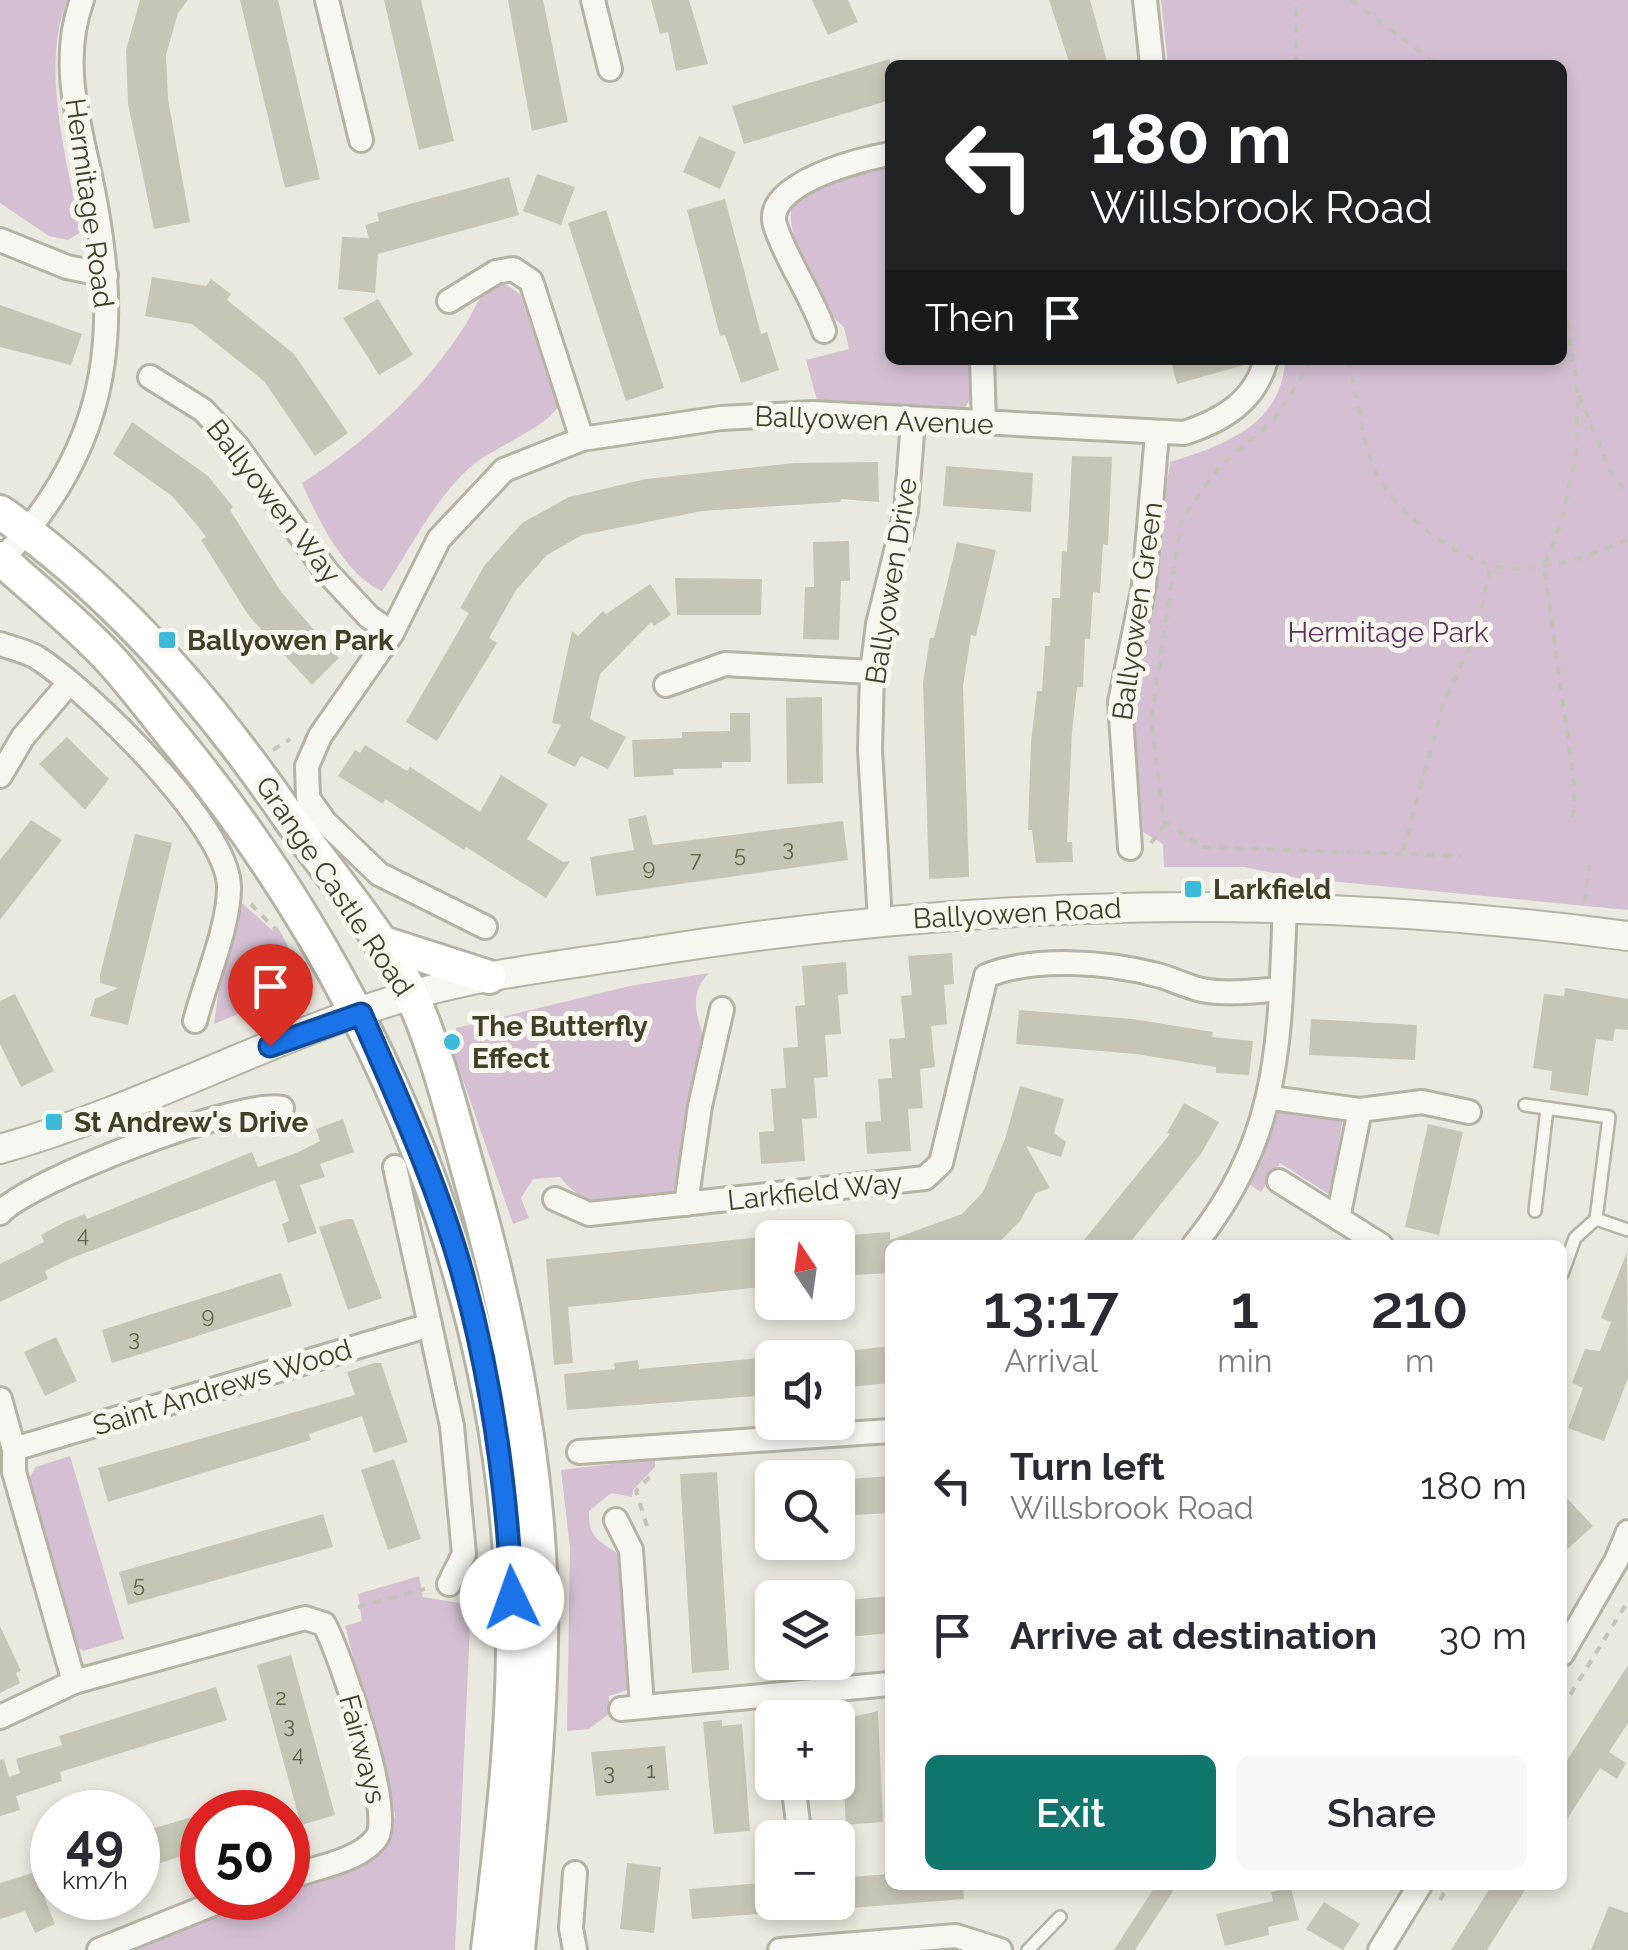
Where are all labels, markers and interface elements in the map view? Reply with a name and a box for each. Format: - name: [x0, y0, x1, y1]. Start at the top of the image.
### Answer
- street label: Hermitage Road: [58, 96, 121, 310]
- text: 180 m: [1090, 97, 1292, 179]
- icon: left: [925, 100, 1055, 230]
- text: Willsbrook Road: [1090, 181, 1433, 234]
- icon: arrive: [1035, 290, 1090, 345]
- text: Then: [925, 295, 1015, 340]
- street label: Ballyowen Avenue: [754, 400, 994, 441]
- street label: Ballyowen Way: [200, 413, 348, 590]
- street label: Ballyowen Drive: [859, 476, 924, 687]
- street label: Ballyowen Green: [1106, 500, 1169, 722]
- park label: Hermitage Park: [1287, 616, 1489, 649]
- place label: Ballyowen Park: [187, 624, 394, 657]
- marker: Ballyowen Park: [156, 629, 178, 651]
- street label: Grange Castle Road: [249, 770, 420, 1002]
- house number: 3: [782, 835, 794, 861]
- house number: 5: [734, 841, 746, 867]
- house number: 7: [690, 846, 702, 872]
- house number: 9: [643, 854, 655, 880]
- place label: Larkfield: [1213, 873, 1331, 906]
- marker: Larkfield: [1182, 878, 1204, 900]
- street label: Ballyowen Road: [912, 892, 1122, 935]
- pin: [228, 944, 313, 1047]
- icon: arrive: [243, 959, 298, 1014]
- place label: The Butterfly Effect: [472, 1010, 649, 1075]
- marker: The Butterfly Effect: [441, 1031, 463, 1053]
- place label: St Andrew's Drive: [74, 1106, 308, 1139]
- marker: St Andrew's Drive: [43, 1111, 65, 1133]
- street label: Larkfield Way: [726, 1166, 904, 1217]
- north arrow: [755, 1220, 855, 1320]
- map controls: [755, 1220, 855, 1920]
- house number: 4: [77, 1221, 89, 1247]
- text: 13:17: [983, 1272, 1119, 1342]
- text: 1: [1231, 1272, 1259, 1342]
- text: 210: [1371, 1272, 1469, 1342]
- house number: 9: [202, 1302, 214, 1328]
- house number: 3: [128, 1325, 140, 1351]
- street label: Saint Andrews Wood: [89, 1332, 355, 1443]
- button: sound: [755, 1340, 855, 1440]
- text: Arrival: [1004, 1342, 1098, 1379]
- text: min: [1217, 1342, 1272, 1379]
- text: m: [1405, 1342, 1434, 1379]
- text: Turn left: [1010, 1444, 1165, 1489]
- icon: left: [925, 1458, 980, 1513]
- button: search: [755, 1460, 855, 1560]
- text: 180 m: [1420, 1463, 1527, 1508]
- text: Willsbrook Road: [1010, 1489, 1254, 1526]
- position arrow: [460, 1546, 564, 1650]
- house number: 5: [133, 1571, 145, 1597]
- button: layers: [755, 1580, 855, 1680]
- icon: arrive: [925, 1608, 980, 1663]
- text: Arrive at destination: [1010, 1613, 1377, 1658]
- text: 30 m: [1439, 1613, 1527, 1658]
- house number: 2: [275, 1684, 287, 1710]
- street label: Fairways: [332, 1691, 393, 1807]
- button: +: [755, 1700, 855, 1800]
- house number: 3: [283, 1712, 295, 1738]
- house number: 4: [292, 1740, 304, 1766]
- button: Exit: [925, 1755, 1216, 1870]
- button: Share: [1236, 1755, 1527, 1870]
- house number: 1: [646, 1757, 656, 1783]
- house number: 3: [603, 1759, 615, 1785]
- speed limit sign: 50: [180, 1790, 310, 1920]
- text: 49: [66, 1813, 124, 1872]
- button: −: [755, 1820, 855, 1920]
- text: km/h: [62, 1865, 128, 1895]

